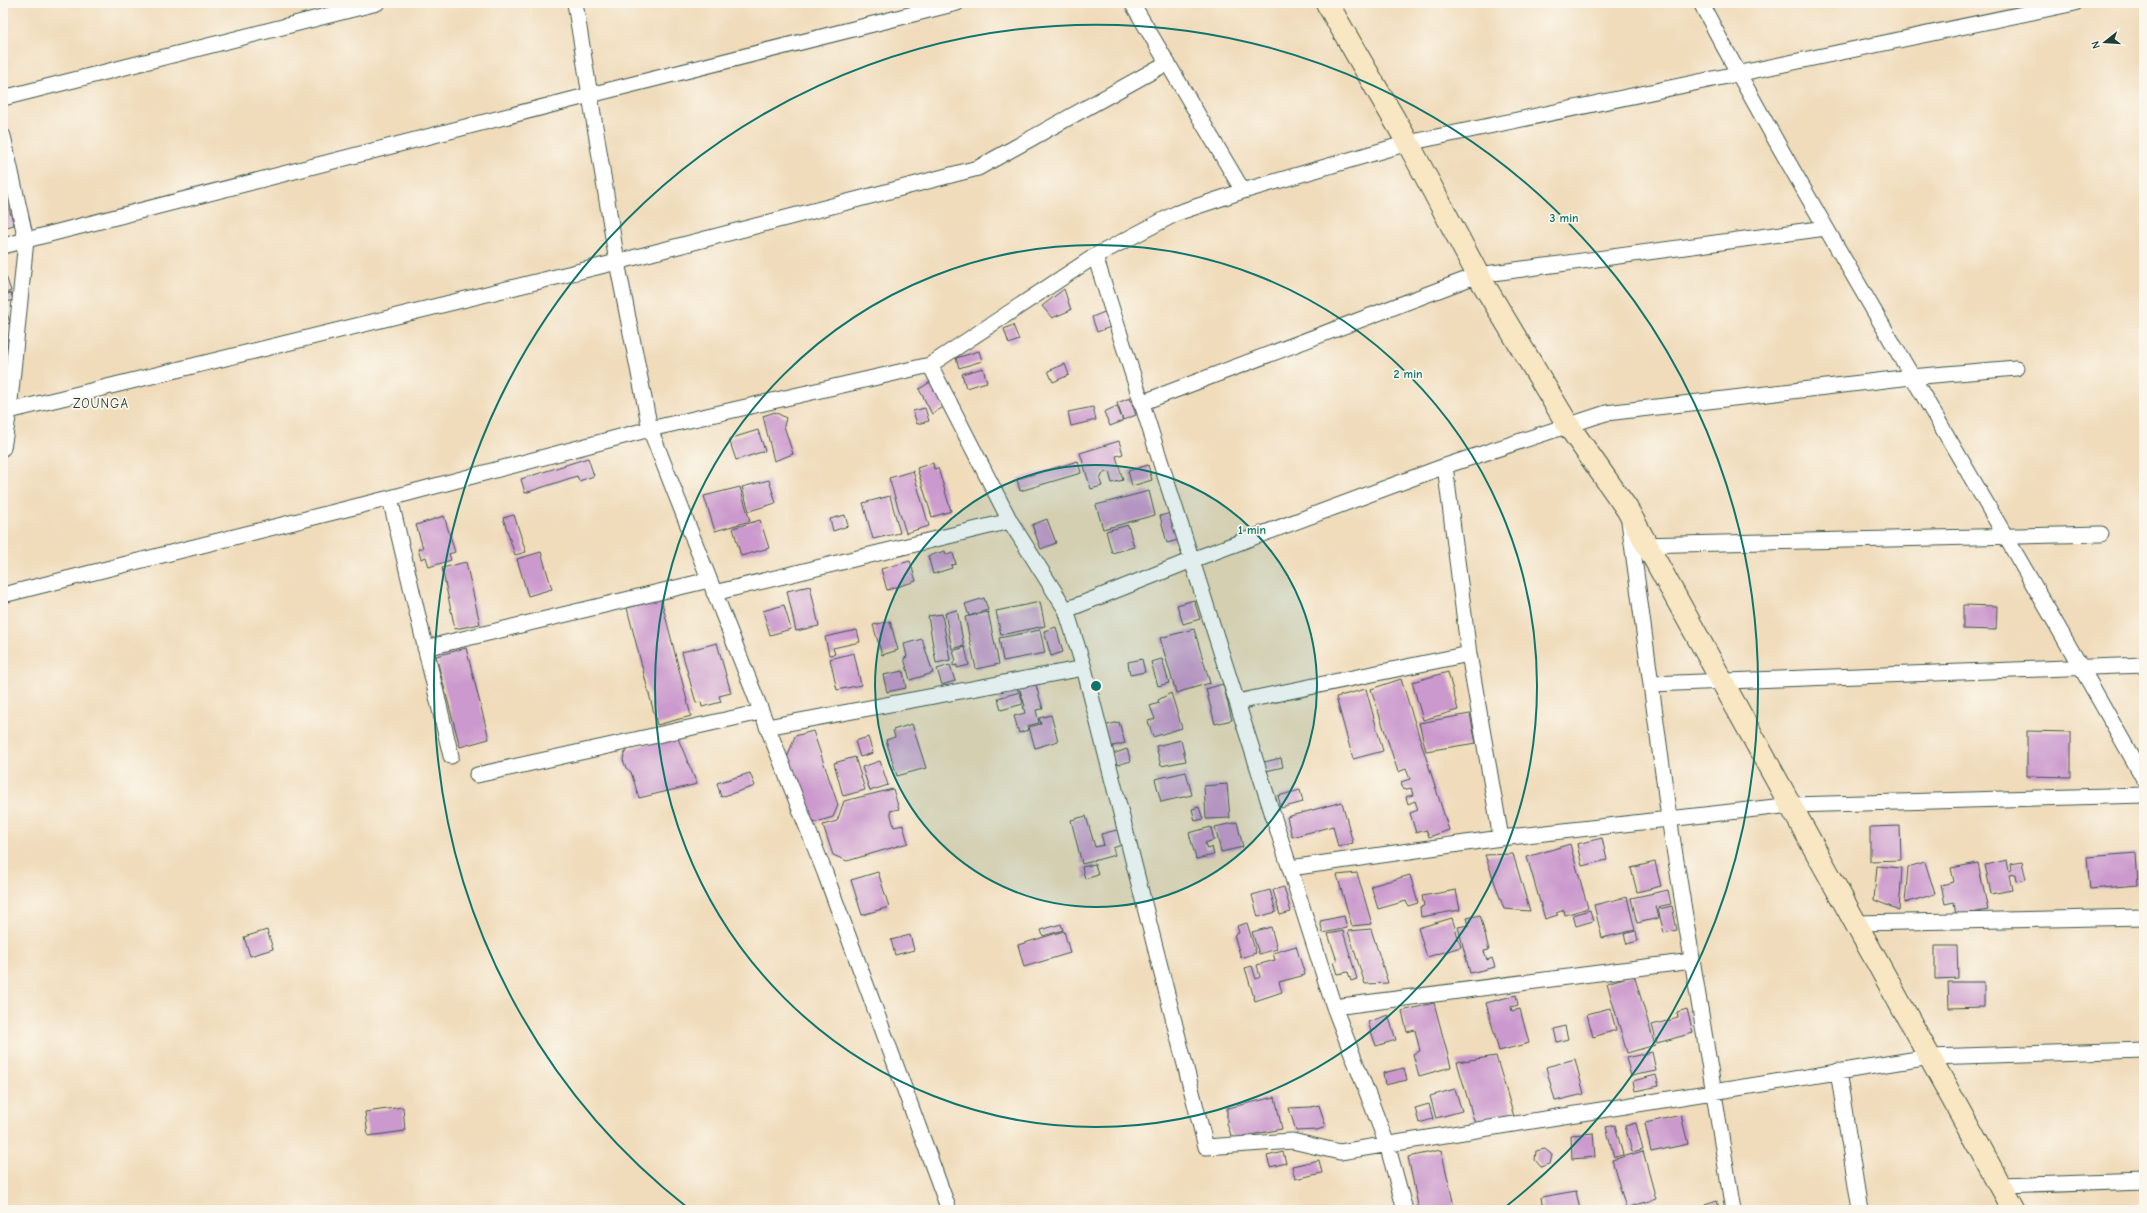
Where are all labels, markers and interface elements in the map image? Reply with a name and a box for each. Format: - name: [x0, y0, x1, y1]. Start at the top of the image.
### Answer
- north arrow: [2085, 22, 2125, 62]
- text: N: [2089, 39, 2103, 50]
- text: 3 min: [1549, 211, 1579, 225]
- text: 2 min: [1393, 367, 1423, 381]
- district label: ZOUNGA: [73, 396, 129, 411]
- text: 1 min: [1238, 523, 1266, 537]
- centre of rings: [1089, 679, 1103, 693]

